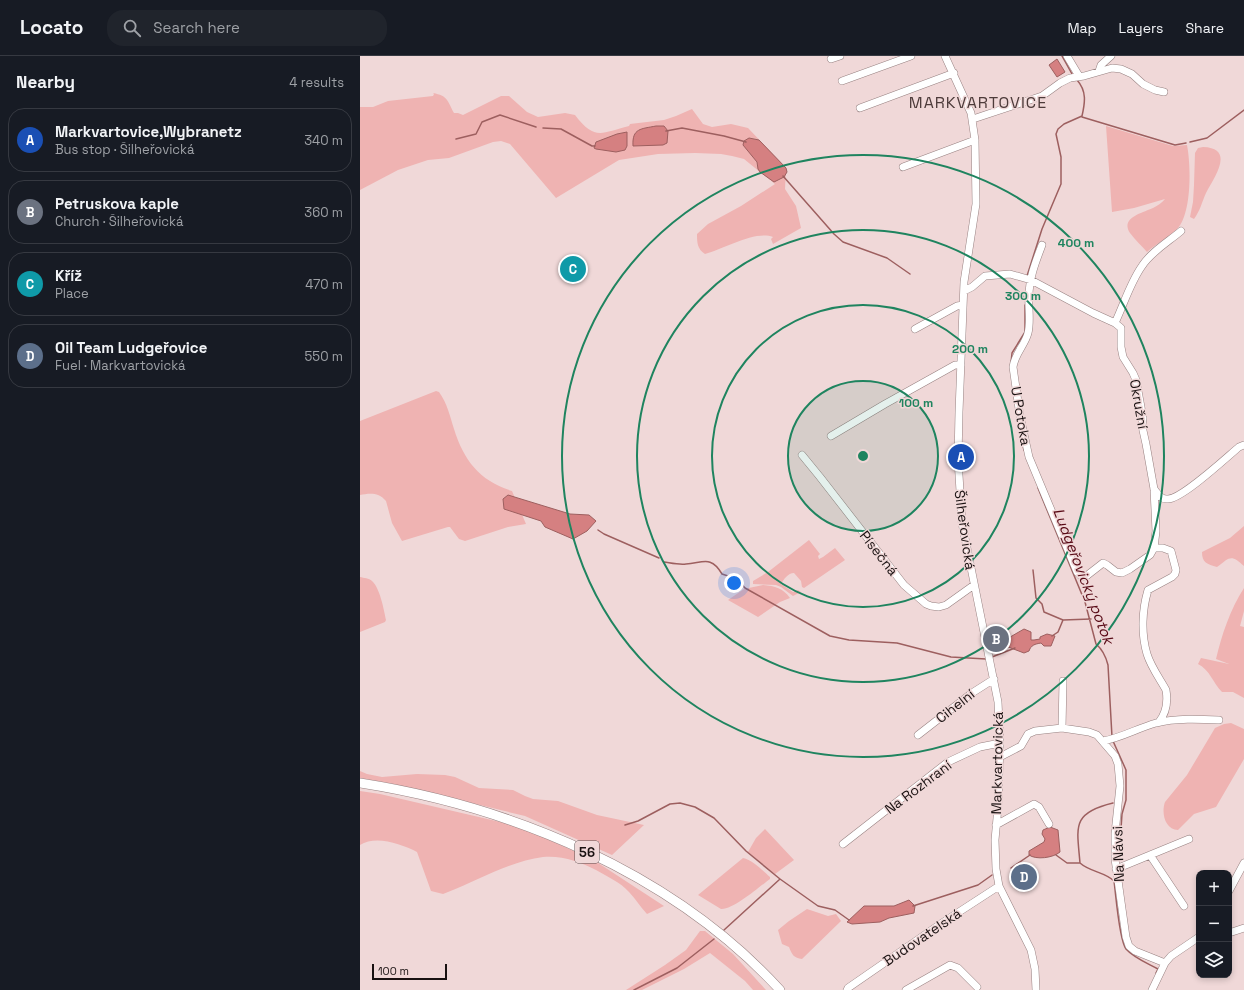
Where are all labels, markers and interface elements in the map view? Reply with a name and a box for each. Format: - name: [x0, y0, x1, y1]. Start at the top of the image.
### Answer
- search box: [107, 10, 387, 46]
- text: Locato: [20, 15, 83, 40]
- icon: search: [121, 17, 143, 39]
- text: Search here: [153, 18, 240, 37]
- text: Map: [1067, 19, 1097, 37]
- text: Layers: [1119, 19, 1163, 37]
- text: Share: [1185, 19, 1224, 37]
- text: Nearby: [16, 71, 75, 93]
- text: 4 results: [289, 74, 344, 91]
- district label: MARKVARTOVICE: [909, 92, 1047, 113]
- text: Markvartovice,Wybranetz: [55, 122, 242, 141]
- text: A: [26, 132, 34, 149]
- text: 340 m: [304, 132, 343, 149]
- text: Bus stop · Šilheřovická: [55, 141, 194, 158]
- text: Petruskova kaple: [55, 194, 179, 213]
- text: B: [26, 204, 34, 221]
- text: 360 m: [304, 204, 343, 221]
- text: Church · Šilheřovická: [55, 213, 183, 230]
- text: 400 m: [1058, 235, 1094, 251]
- pin: C: [560, 254, 586, 284]
- text: Kříž: [55, 266, 82, 285]
- text: C: [26, 276, 34, 293]
- text: 470 m: [305, 276, 343, 293]
- text: Place: [55, 285, 89, 302]
- text: 300 m: [1005, 288, 1041, 304]
- text: Oil Team Ludgeřovice: [55, 338, 207, 357]
- text: 200 m: [952, 341, 988, 357]
- text: D: [26, 348, 34, 365]
- text: 550 m: [305, 348, 343, 365]
- text: Fuel · Markvartovická: [55, 357, 186, 374]
- street label: Okružní: [1126, 378, 1152, 431]
- street label: U Potoka: [1007, 385, 1035, 447]
- text: 100 m: [899, 395, 933, 411]
- pin: A: [948, 442, 974, 472]
- centre of rings: [856, 449, 870, 463]
- street label: Šilheřovická: [950, 489, 980, 571]
- water label: Ludgeřovický potok: [1049, 505, 1119, 649]
- street label: Písečná: [856, 527, 902, 579]
- your location: [724, 573, 744, 593]
- pin: B: [983, 624, 1009, 654]
- street label: Cihelní: [932, 685, 979, 727]
- street label: Markvartovická: [987, 711, 1007, 815]
- street label: Na Rozhraní: [881, 756, 955, 818]
- street label: Na Návsi: [1108, 826, 1128, 882]
- road number: 56: [575, 841, 599, 863]
- pin: D: [1011, 862, 1037, 892]
- map controls: [1196, 870, 1232, 978]
- button: +: [1196, 870, 1232, 906]
- street label: Budovatelská: [879, 904, 965, 970]
- button: −: [1196, 906, 1232, 942]
- button: layers: [1196, 942, 1232, 978]
- scale bar: [372, 962, 447, 981]
- text: 100 m: [378, 964, 409, 978]

